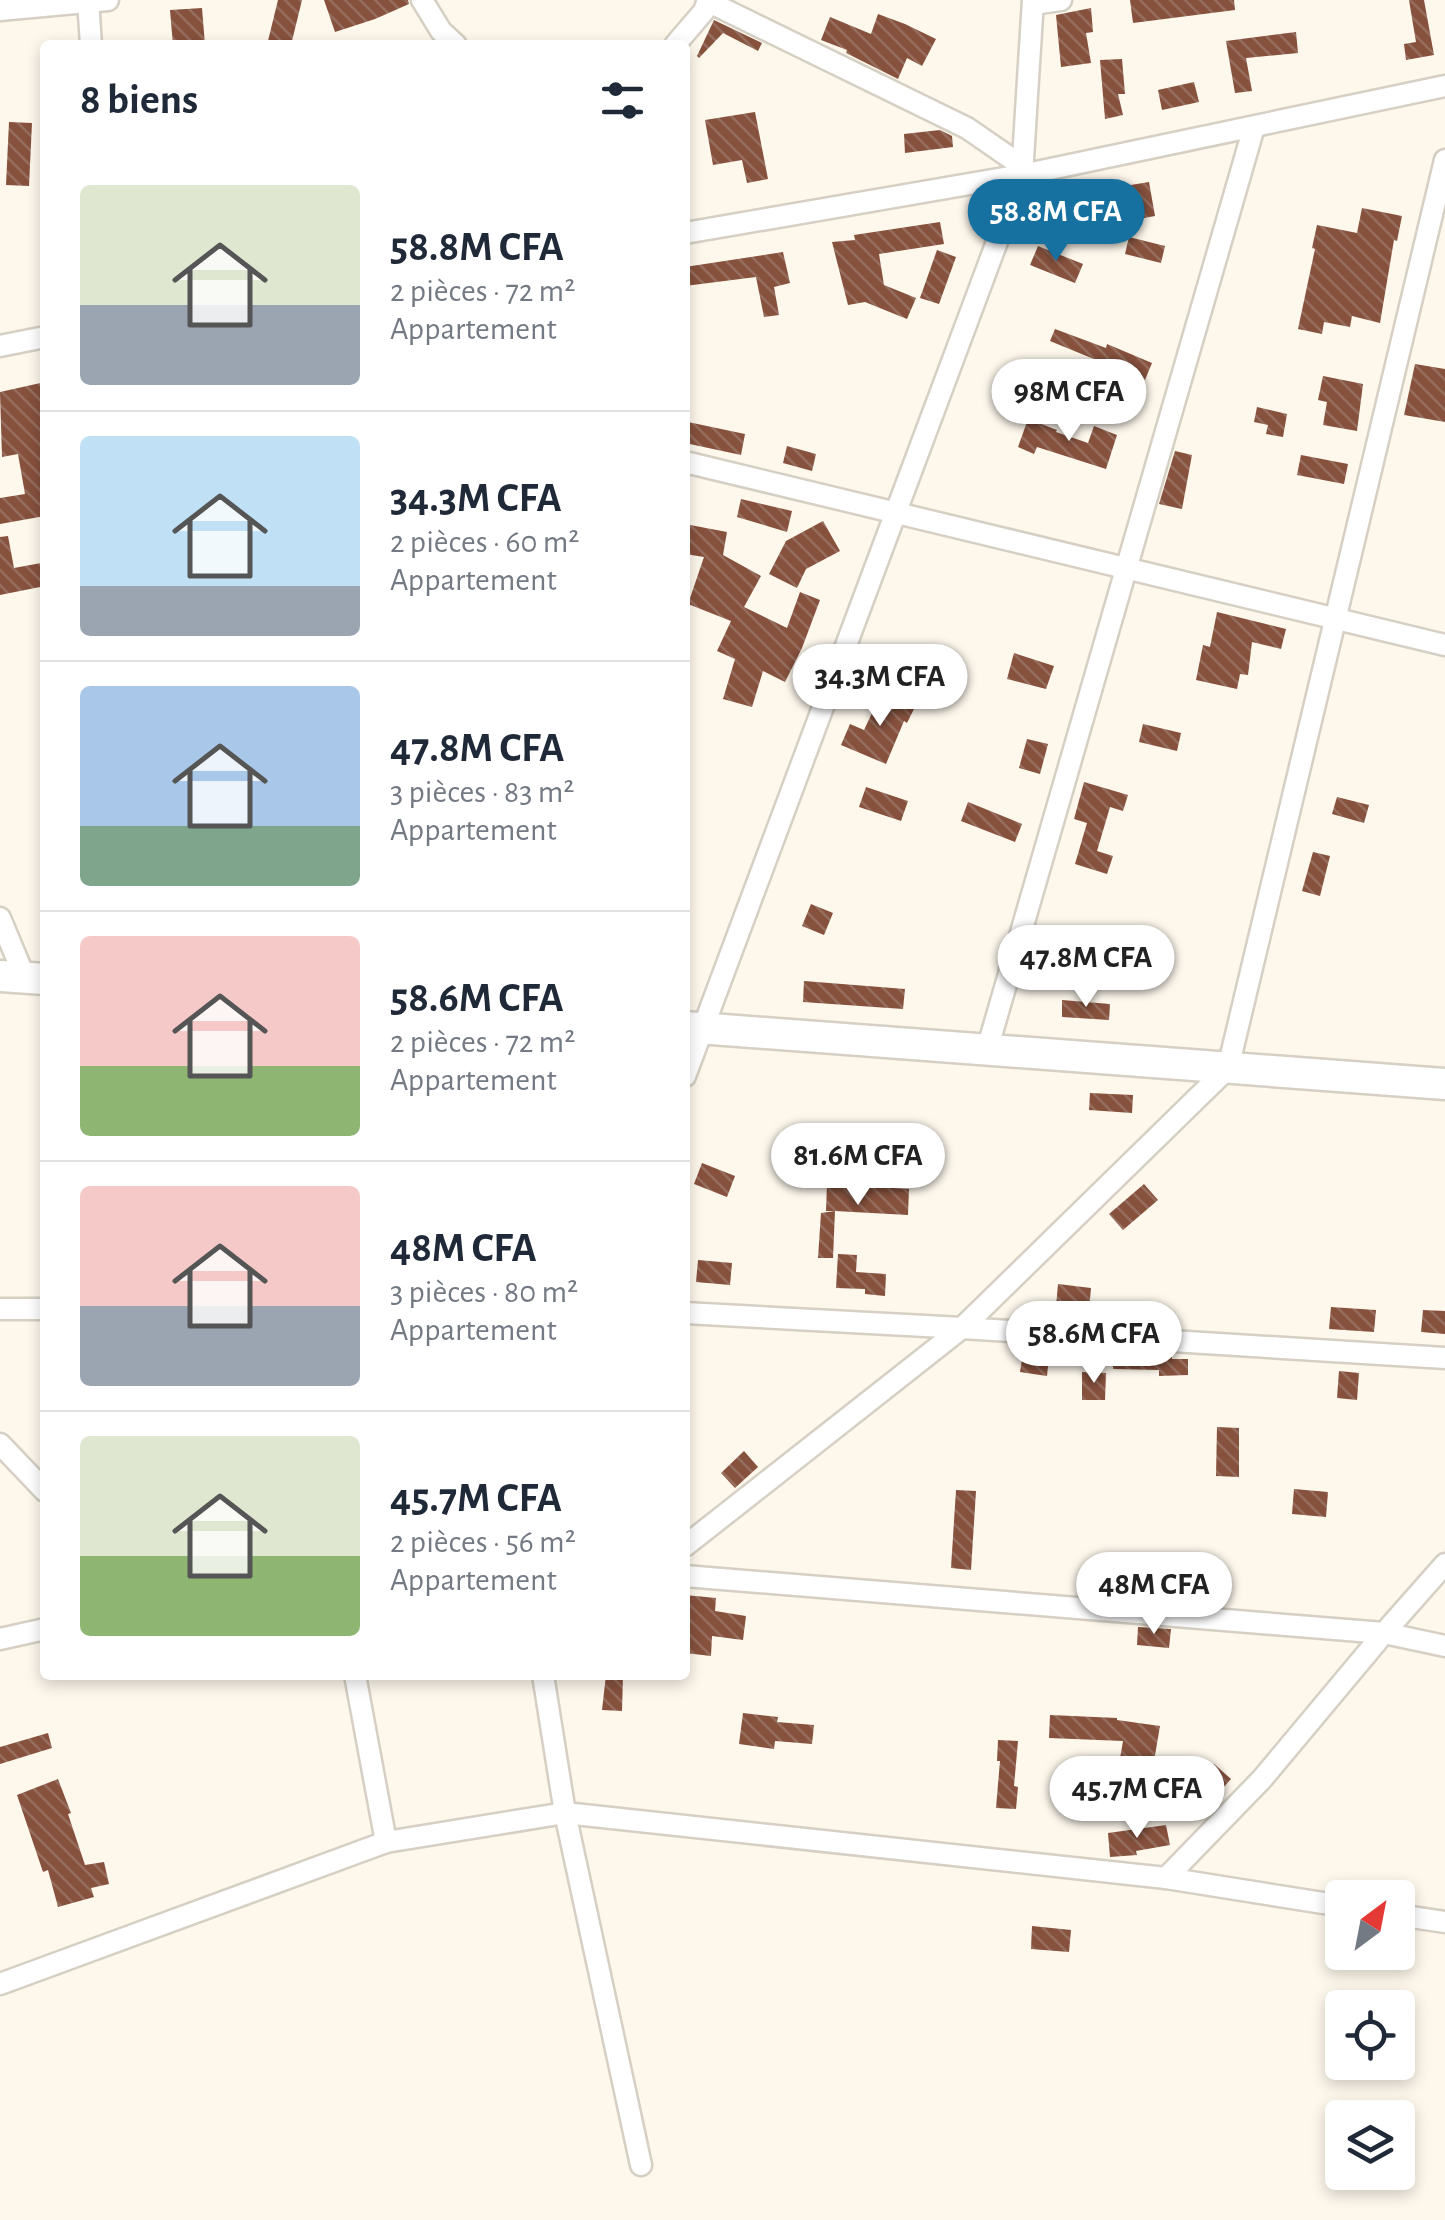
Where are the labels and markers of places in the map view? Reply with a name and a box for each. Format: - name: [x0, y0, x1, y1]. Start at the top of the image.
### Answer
- pin: 58.8M CFA: [942, 179, 1170, 264]
- pin: 98M CFA: [977, 359, 1161, 444]
- pin: 34.3M CFA: [766, 644, 994, 729]
- pin: 47.8M CFA: [972, 925, 1200, 1010]
- pin: 81.6M CFA: [744, 1123, 972, 1208]
- pin: 58.6M CFA: [980, 1301, 1208, 1386]
- pin: 48M CFA: [1062, 1552, 1246, 1637]
- pin: 45.7M CFA: [1023, 1756, 1251, 1841]

